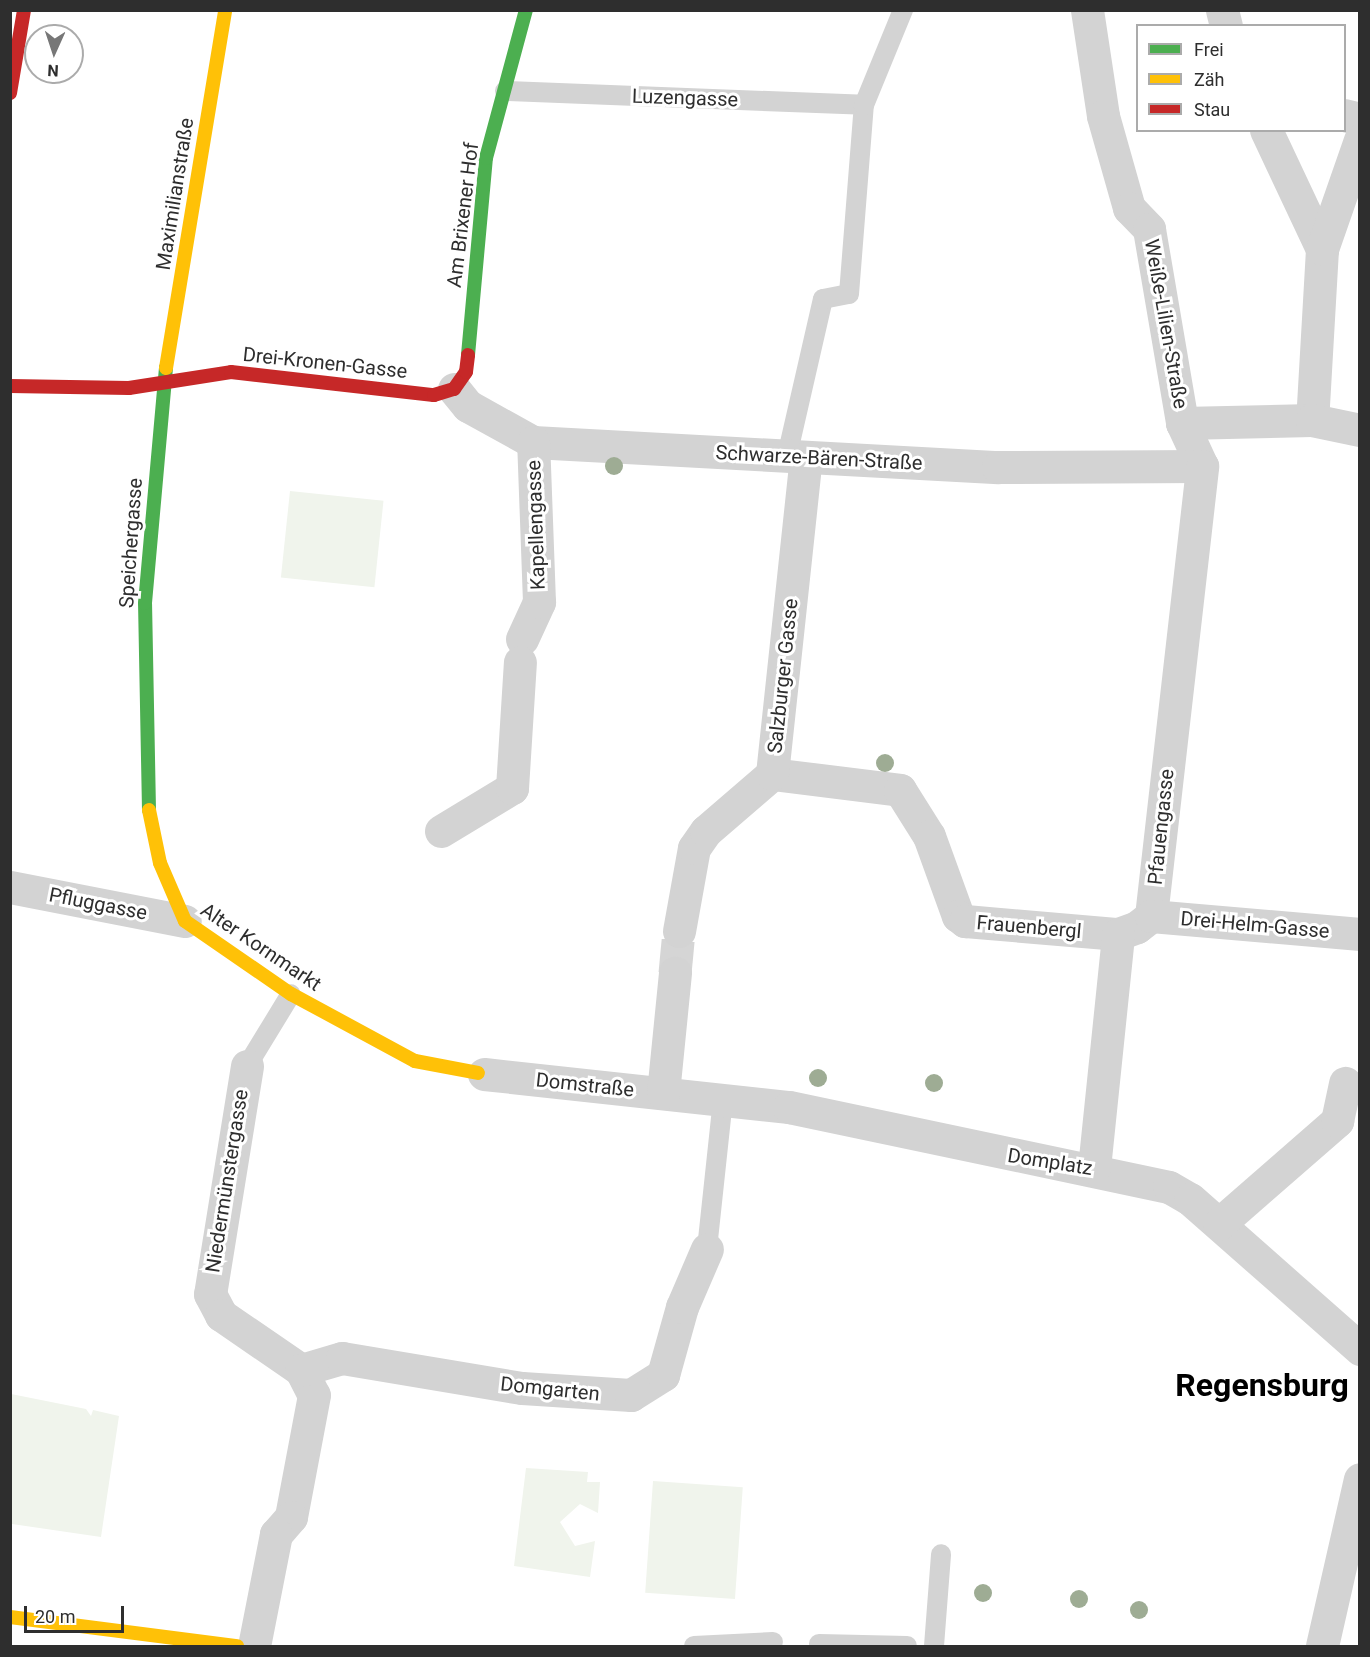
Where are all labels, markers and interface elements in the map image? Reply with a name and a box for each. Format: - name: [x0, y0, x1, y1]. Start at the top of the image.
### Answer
- north arrow: [24, 24, 84, 84]
- legend: [1136, 24, 1346, 132]
- text: Frei: [1194, 39, 1224, 60]
- text: N: [47, 61, 59, 80]
- text: Zäh: [1194, 69, 1225, 90]
- street label: Luzengasse: [632, 84, 738, 112]
- text: Stau: [1194, 99, 1230, 120]
- street label: Maximilianstraße: [151, 116, 199, 272]
- street label: Am Brixener Hof: [442, 141, 484, 289]
- street label: Weiße-Lilien-Straße: [1139, 237, 1193, 411]
- street label: Drei-Kronen-Gasse: [242, 342, 408, 384]
- street label: Schwarze-Bären-Straße: [715, 441, 923, 475]
- street label: Kapellengasse: [522, 460, 550, 590]
- street label: Speichergasse: [114, 477, 148, 609]
- street label: Salzburger Gasse: [763, 597, 803, 755]
- street label: Pfauengasse: [1143, 768, 1179, 886]
- street label: Pfluggasse: [47, 883, 149, 925]
- street label: Alter Kornmarkt: [196, 898, 326, 996]
- street label: Drei-Helm-Gasse: [1180, 907, 1330, 943]
- street label: Frauenbergl: [976, 910, 1082, 944]
- street label: Domstraße: [535, 1068, 635, 1102]
- street label: Niedermünstergasse: [201, 1088, 253, 1274]
- street label: Domplatz: [1006, 1143, 1094, 1181]
- district label: Regensburg: [1175, 1366, 1349, 1404]
- street label: Domgarten: [499, 1372, 601, 1406]
- scale bar: [27, 1594, 128, 1632]
- text: 20 m: [35, 1606, 75, 1627]

